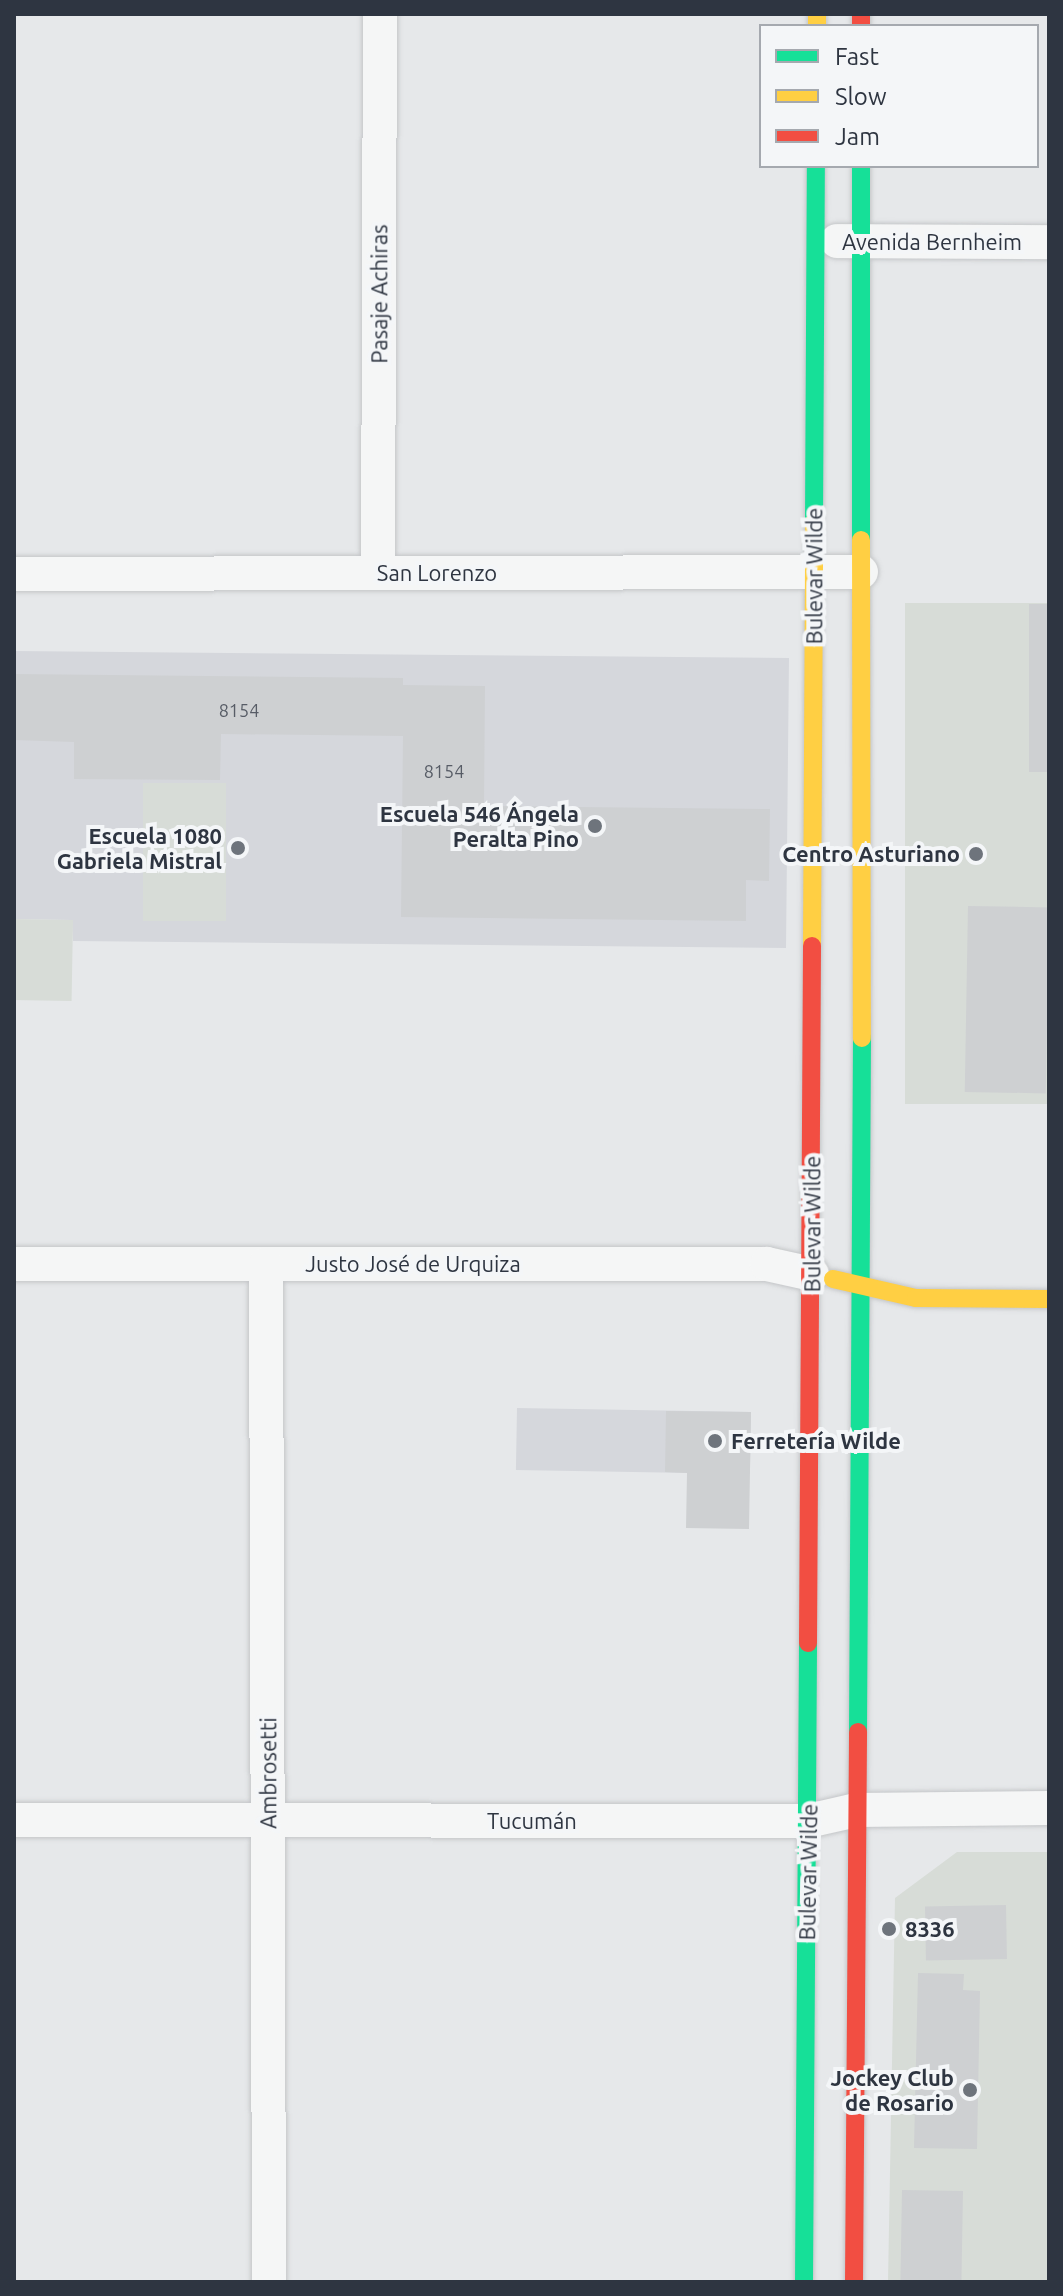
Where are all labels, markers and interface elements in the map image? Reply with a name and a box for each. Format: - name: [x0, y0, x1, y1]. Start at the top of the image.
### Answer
- legend: [759, 24, 1039, 168]
- text: Fast: [835, 43, 879, 70]
- text: Slow: [835, 83, 887, 110]
- text: Jam: [835, 123, 880, 150]
- street label: Pasaje Achiras: [366, 224, 392, 364]
- street label: Avenida Bernheim: [842, 229, 1022, 255]
- street label: Bulevar Wilde: [801, 508, 827, 644]
- street label: San Lorenzo: [377, 560, 497, 586]
- house number: 8154: [219, 699, 259, 721]
- house number: 8154: [424, 760, 464, 782]
- place label: Escuela 546 Ángela Peralta Pino: [380, 800, 579, 852]
- marker: Escuela 546 Ángela Peralta Pino: [586, 817, 604, 835]
- place label: Escuela 1080 Gabriela Mistral: [57, 822, 222, 874]
- marker: Escuela 1080 Gabriela Mistral: [229, 839, 247, 857]
- place label: Centro Asturiano: [782, 841, 960, 867]
- marker: Centro Asturiano: [967, 845, 985, 863]
- street label: Bulevar Wilde: [799, 1156, 825, 1292]
- street label: Justo José de Urquiza: [305, 1251, 521, 1277]
- place label: Ferretería Wilde: [731, 1428, 901, 1454]
- marker: Ferretería Wilde: [706, 1432, 724, 1450]
- street label: Ambrosetti: [255, 1717, 281, 1829]
- street label: Bulevar Wilde: [794, 1803, 822, 1941]
- street label: Tucumán: [487, 1808, 577, 1834]
- place label: 8336: [905, 1916, 955, 1942]
- marker: 8336: [880, 1920, 898, 1938]
- place label: Jockey Club de Rosario: [831, 2064, 954, 2116]
- marker: Jockey Club de Rosario: [961, 2081, 979, 2099]

